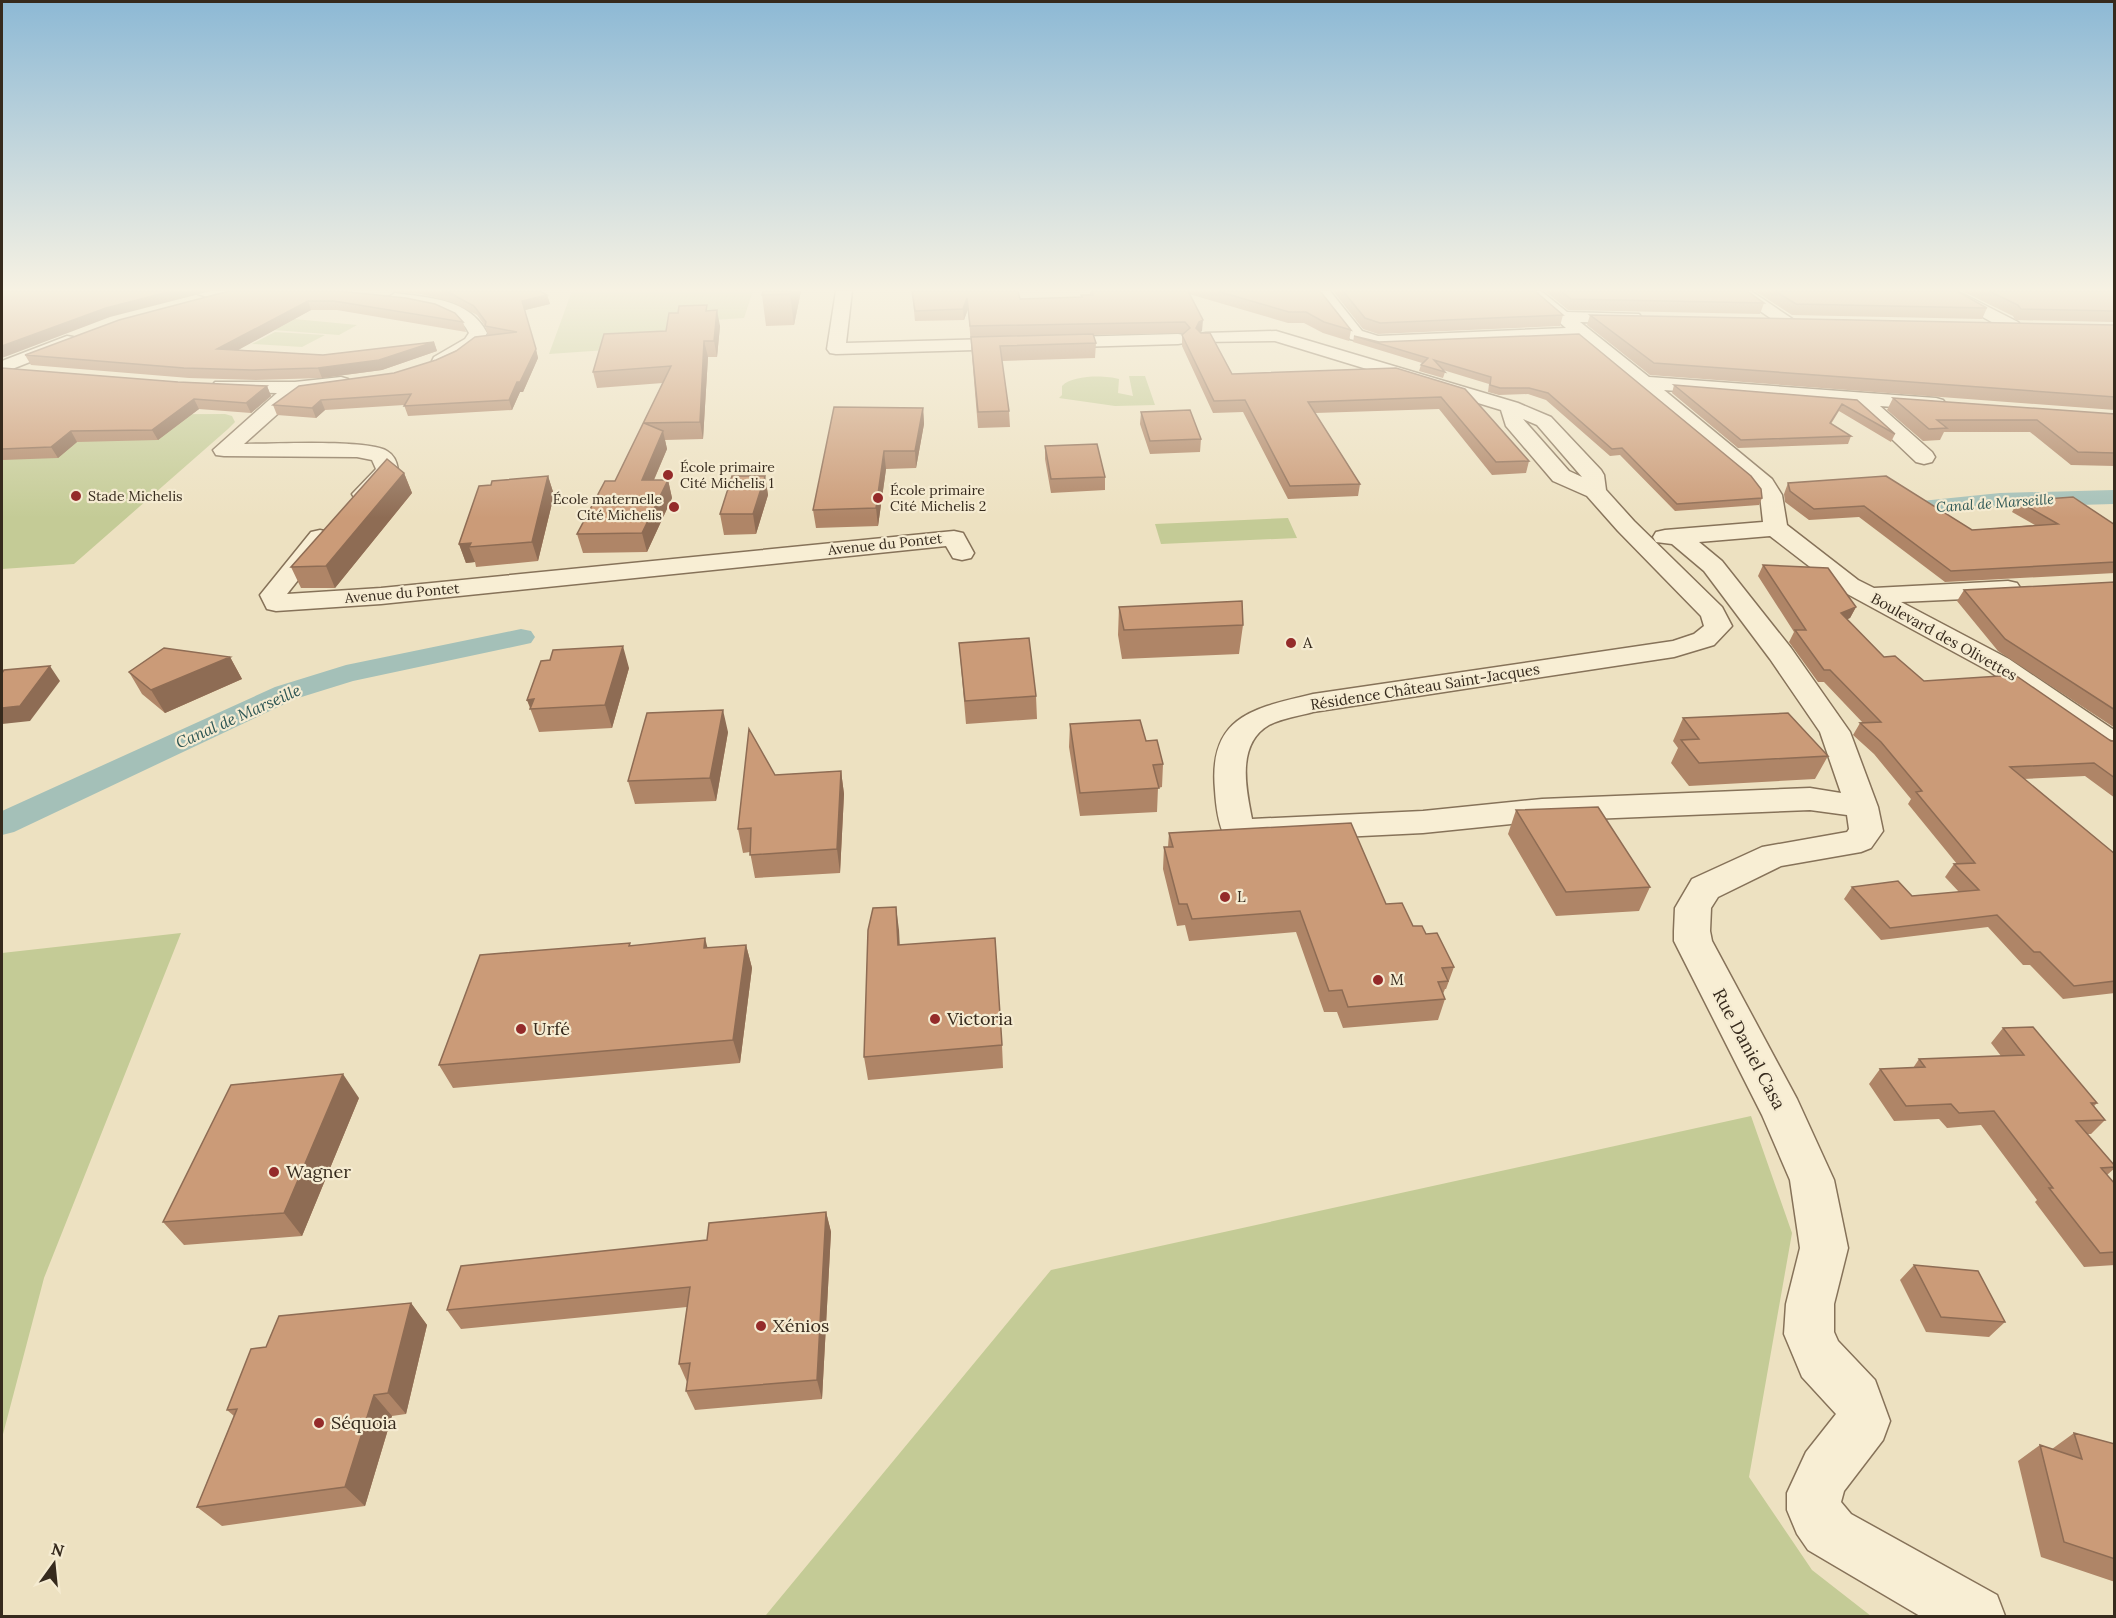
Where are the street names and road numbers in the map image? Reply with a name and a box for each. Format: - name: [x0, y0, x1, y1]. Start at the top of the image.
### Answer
- street label: Avenue du Pontet: [826, 529, 944, 559]
- street label: Avenue du Pontet: [343, 579, 461, 607]
- street label: Boulevard des Olivettes: [1868, 588, 2021, 685]
- street label: Résidence Château Saint-Jacques: [1309, 659, 1541, 714]
- street label: Rue Daniel Casa: [1708, 984, 1791, 1113]

